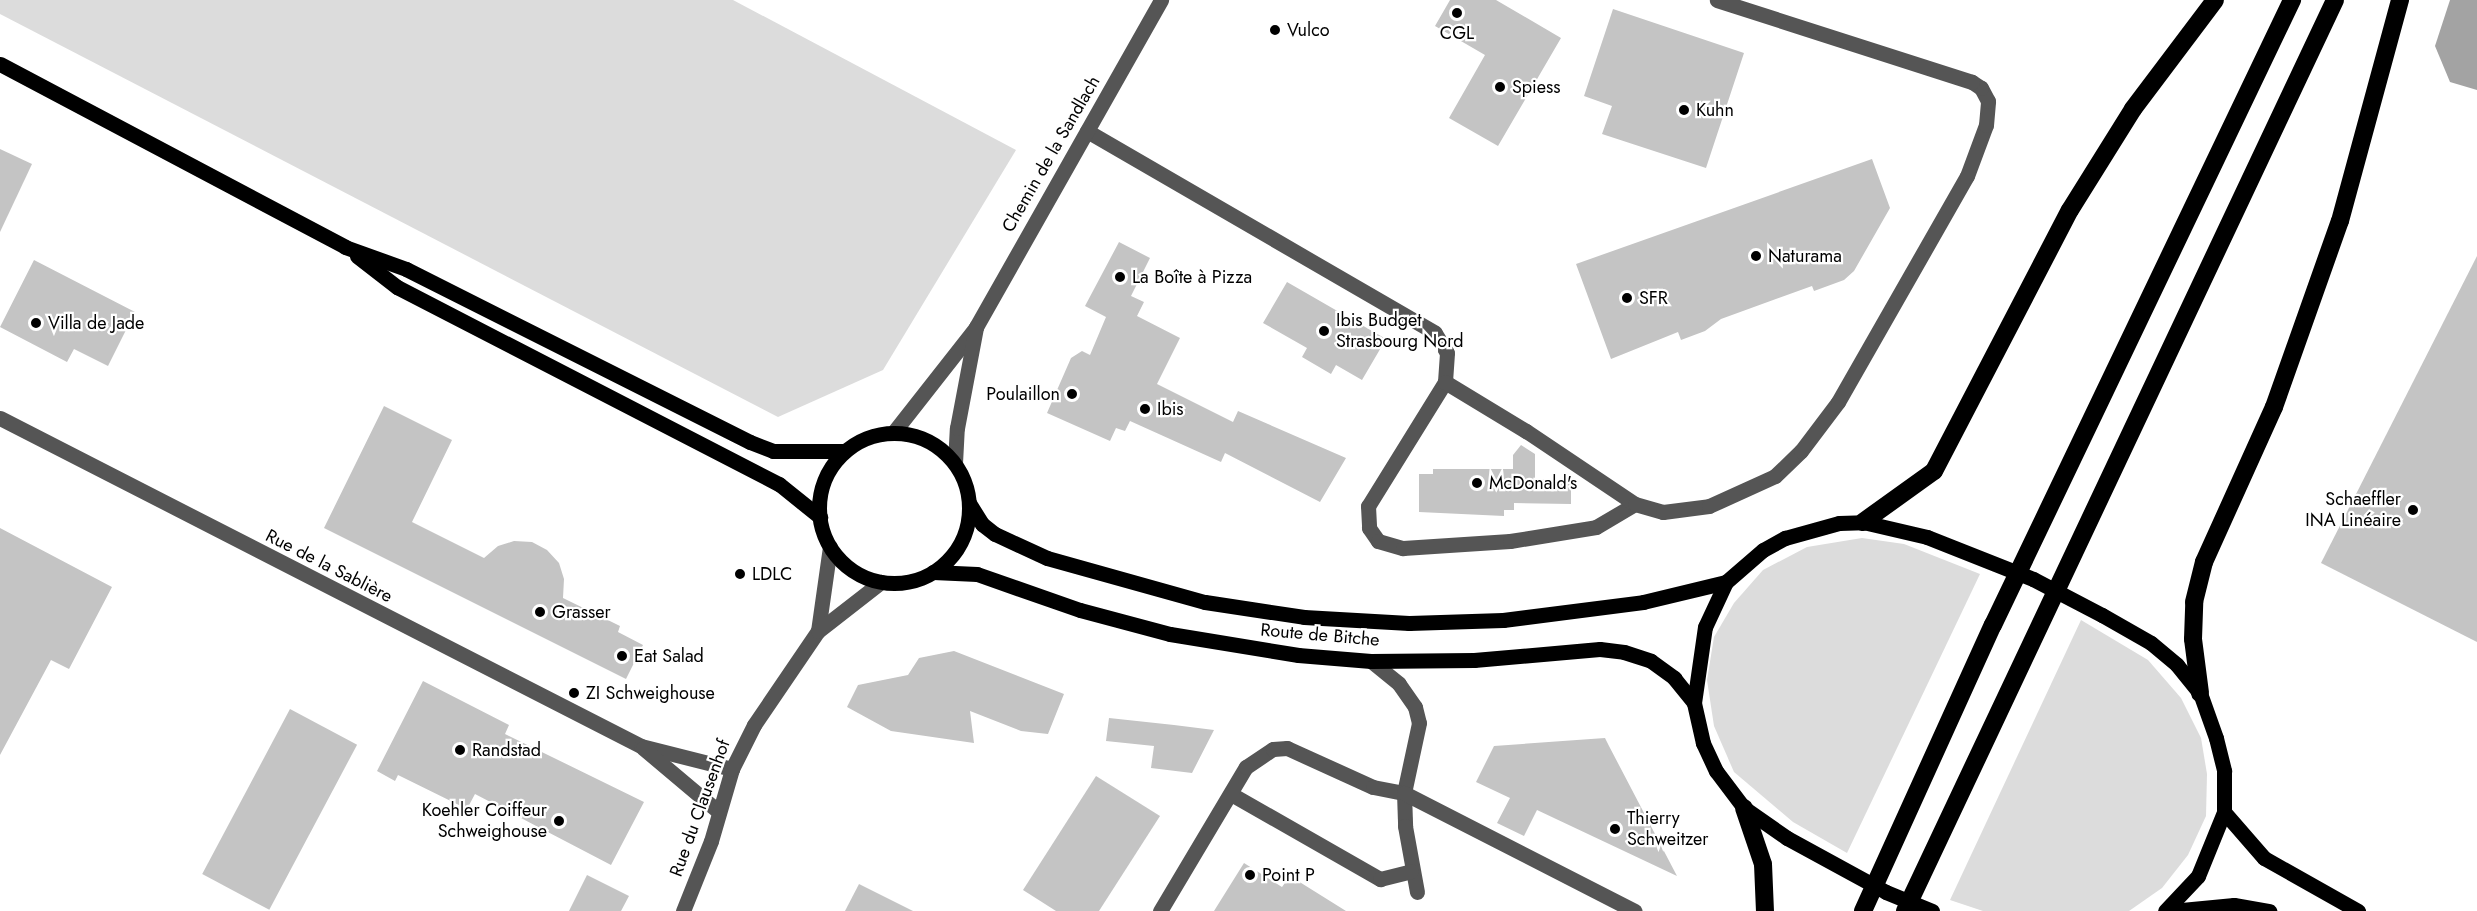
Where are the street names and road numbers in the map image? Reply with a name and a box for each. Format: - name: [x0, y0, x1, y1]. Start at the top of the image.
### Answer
- street label: Chemin de la Sandlach: [997, 72, 1105, 236]
- street label: Rue de la Sablière: [262, 525, 396, 607]
- street label: Route de Bitche: [1259, 619, 1381, 651]
- street label: Rue du Clausenhof: [665, 737, 735, 879]

